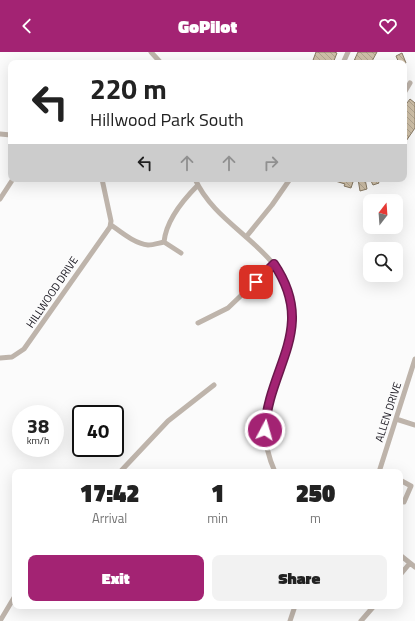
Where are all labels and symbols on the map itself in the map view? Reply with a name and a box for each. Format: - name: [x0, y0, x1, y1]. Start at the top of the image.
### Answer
- north arrow: [363, 194, 403, 234]
- street label: HILLWOOD DRIVE: [22, 253, 82, 331]
- pin: [239, 265, 273, 299]
- street label: ALLEN DRIVE: [371, 380, 405, 444]
- speed limit sign: 40: [72, 405, 124, 457]
- position arrow: [244, 409, 286, 451]

